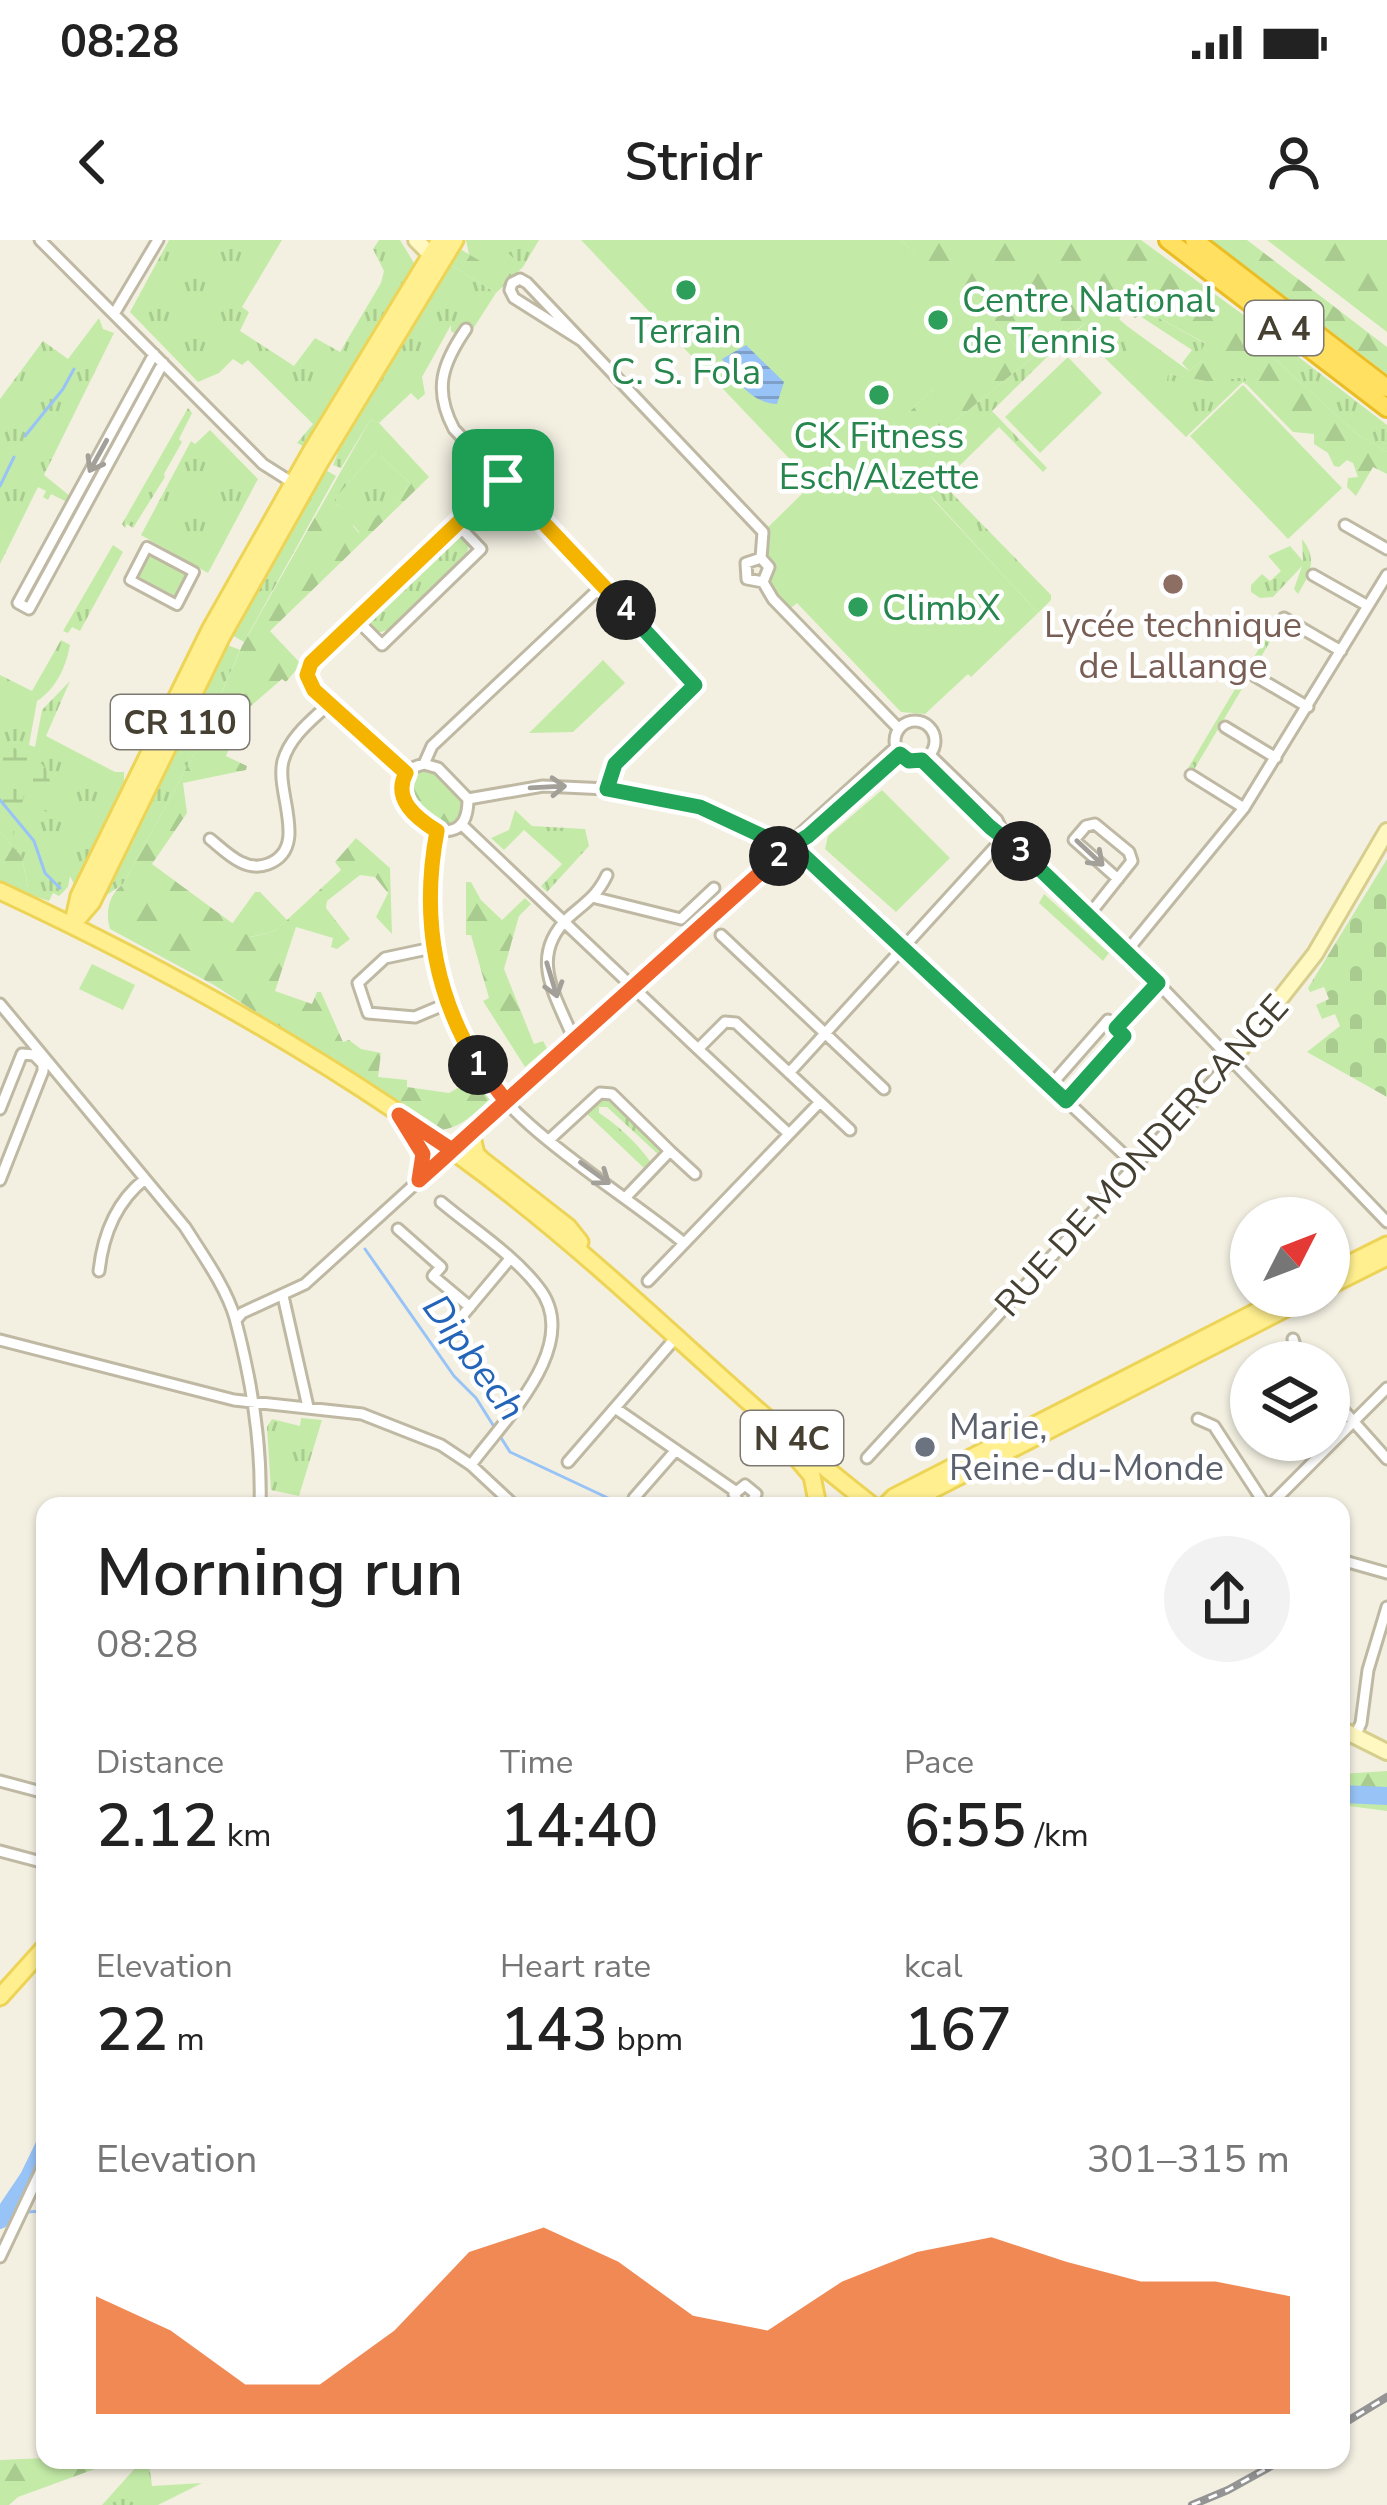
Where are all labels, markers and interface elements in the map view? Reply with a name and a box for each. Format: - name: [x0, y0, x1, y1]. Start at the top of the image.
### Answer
- text: 08:28: [60, 12, 179, 73]
- text: Stridr: [624, 125, 763, 199]
- icon: back: [60, 129, 126, 195]
- icon: person: [1261, 129, 1327, 195]
- place label: Centre National de Tennis: [962, 276, 1215, 366]
- marker: Terrain C. S. Fola: [673, 277, 699, 303]
- road number: A 4: [1245, 301, 1323, 355]
- place label: Terrain C. S. Fola: [611, 307, 761, 397]
- marker: Centre National de Tennis: [925, 307, 951, 333]
- marker: CK Fitness Esch/Alzette: [866, 382, 892, 408]
- place label: CK Fitness Esch/Alzette: [779, 412, 979, 502]
- pin: [452, 429, 554, 531]
- one-way arrow: [85, 438, 109, 473]
- icon: arrive: [470, 447, 536, 513]
- marker: Lycée technique de Lallange: [1160, 571, 1186, 597]
- pin: 4: [596, 580, 656, 640]
- place label: ClimbX: [882, 584, 1001, 633]
- text: 4: [616, 587, 636, 632]
- marker: ClimbX: [845, 594, 871, 620]
- place label: Lycée technique de Lallange: [1044, 601, 1302, 691]
- road number: CR 110: [111, 695, 249, 749]
- one-way arrow: [528, 775, 567, 798]
- pin: 3: [991, 821, 1051, 881]
- pin: 2: [749, 826, 809, 886]
- text: 3: [1011, 828, 1031, 873]
- text: 2: [769, 833, 789, 878]
- one-way arrow: [1074, 838, 1104, 867]
- one-way arrow: [542, 960, 564, 998]
- street label: RUE DE MONDERCANGE: [984, 984, 1300, 1328]
- pin: 1: [448, 1035, 508, 1095]
- text: 1: [468, 1042, 488, 1087]
- one-way arrow: [578, 1160, 611, 1185]
- north arrow: [1230, 1197, 1350, 1317]
- map controls: [1230, 1197, 1350, 1461]
- water label: Dipbech: [410, 1284, 538, 1432]
- button: layers: [1230, 1341, 1350, 1461]
- place label: Marie, Reine-du-Monde: [949, 1403, 1224, 1493]
- road number: N 4C: [741, 1411, 843, 1465]
- marker: Marie, Reine-du-Monde: [912, 1434, 938, 1460]
- text: Morning run: [96, 1528, 464, 1618]
- button: share: [1164, 1536, 1290, 1662]
- text: 08:28: [96, 1618, 199, 1671]
- text: Distance: [96, 1740, 224, 1785]
- text: Time: [500, 1740, 573, 1785]
- text: Pace: [904, 1740, 974, 1785]
- text: 2.12: [96, 1785, 218, 1867]
- text: 14:40: [500, 1785, 658, 1867]
- text: 6:55: [904, 1785, 1026, 1867]
- text: km: [218, 1813, 271, 1858]
- text: /km: [1026, 1813, 1089, 1858]
- text: Elevation: [96, 1944, 233, 1989]
- text: Heart rate: [500, 1944, 651, 1989]
- text: kcal: [904, 1944, 963, 1989]
- text: 22: [96, 1989, 168, 2071]
- text: 143: [500, 1989, 608, 2071]
- text: 167: [904, 1989, 1012, 2071]
- text: m: [168, 2017, 205, 2062]
- text: bpm: [608, 2017, 683, 2062]
- text: Elevation: [96, 2133, 257, 2186]
- text: 301–315 m: [1087, 2133, 1290, 2186]

